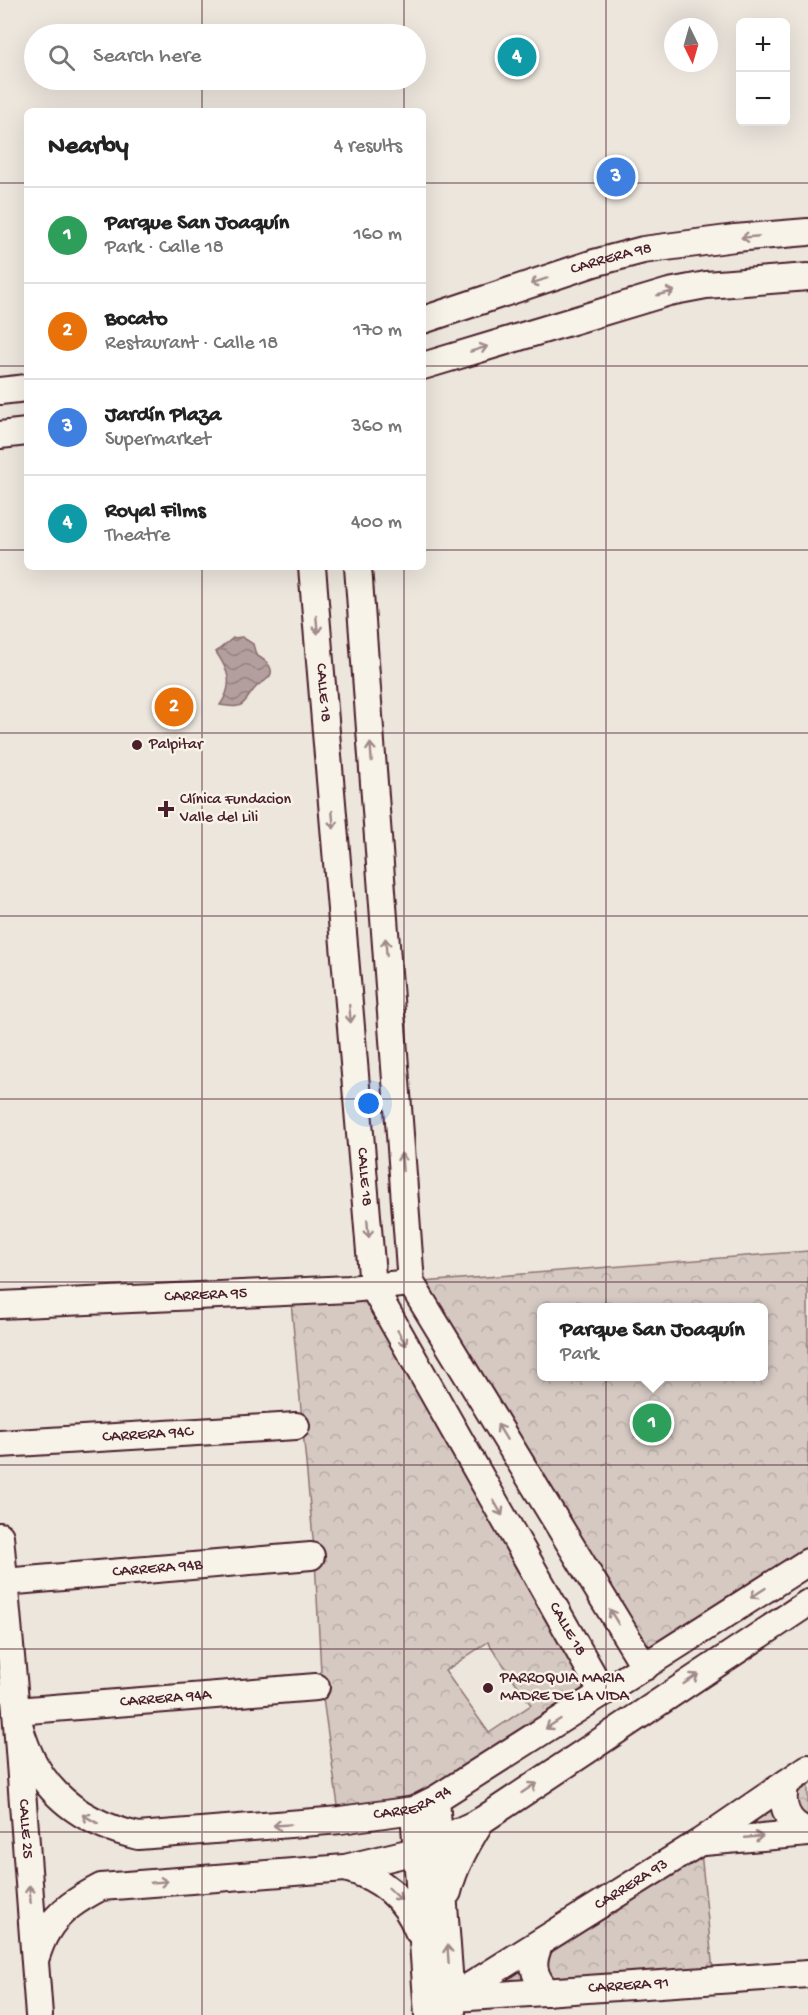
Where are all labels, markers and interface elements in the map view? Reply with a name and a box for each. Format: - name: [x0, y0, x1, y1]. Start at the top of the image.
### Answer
- north arrow: [664, 18, 718, 72]
- map controls: [736, 18, 790, 126]
- button: +: [736, 18, 790, 72]
- search box: [24, 24, 426, 90]
- pin: 4: [498, 34, 536, 80]
- icon: search: [45, 41, 78, 74]
- text: Search here: [93, 44, 201, 70]
- button: −: [736, 72, 790, 126]
- text: Nearby: [48, 132, 129, 163]
- text: 4 results: [334, 136, 402, 159]
- pin: 3: [596, 154, 636, 200]
- text: Parque San Joaquín: [105, 211, 289, 237]
- text: 1: [63, 224, 72, 247]
- text: 160 m: [353, 224, 402, 247]
- one-way arrow: [740, 231, 760, 242]
- text: Park · Calle 18: [105, 237, 224, 260]
- street label: CARRERA 98: [568, 239, 653, 280]
- one-way arrow: [530, 277, 549, 288]
- one-way arrow: [656, 287, 675, 299]
- text: Bocato: [105, 307, 168, 333]
- text: 2: [63, 320, 72, 343]
- text: 170 m: [353, 320, 402, 343]
- text: Restaurant · Calle 18: [105, 333, 278, 356]
- one-way arrow: [469, 343, 488, 354]
- text: Jardín Plaza: [105, 403, 221, 429]
- text: 3: [62, 416, 73, 439]
- text: 360 m: [351, 416, 402, 439]
- text: Supermarket: [105, 429, 211, 452]
- text: Royal Films: [105, 499, 206, 525]
- text: 4: [63, 512, 72, 535]
- text: 400 m: [351, 512, 402, 535]
- text: Theatre: [105, 525, 170, 548]
- one-way arrow: [311, 615, 322, 635]
- street label: CALLE 18: [311, 662, 335, 723]
- pin: 2: [154, 684, 194, 730]
- place label: Palpitar: [148, 736, 204, 755]
- marker: Palpitar: [130, 738, 144, 752]
- one-way arrow: [366, 743, 377, 763]
- place label: Clínica Fundacion Valle del Lili: [179, 791, 292, 828]
- marker: Clínica Fundacion Valle del Lili: [157, 800, 175, 818]
- one-way arrow: [328, 809, 339, 829]
- one-way arrow: [380, 937, 391, 957]
- one-way arrow: [345, 1003, 356, 1023]
- your location: [354, 1089, 383, 1118]
- street label: CALLE 18: [352, 1147, 376, 1207]
- one-way arrow: [396, 1153, 407, 1173]
- one-way arrow: [363, 1219, 374, 1239]
- street label: CARRERA 95: [164, 1284, 248, 1307]
- popup: [537, 1303, 768, 1381]
- text: Parque San Joaquín: [560, 1318, 745, 1344]
- one-way arrow: [396, 1329, 408, 1346]
- text: Park: [560, 1344, 599, 1367]
- pin: 1: [632, 1400, 672, 1446]
- street label: CARRERA 94C: [102, 1423, 195, 1447]
- one-way arrow: [495, 1424, 507, 1441]
- one-way arrow: [492, 1499, 504, 1516]
- street label: CARRERA 94B: [112, 1556, 204, 1582]
- one-way arrow: [750, 1587, 767, 1599]
- street label: CALLE 18: [544, 1599, 590, 1660]
- one-way arrow: [608, 1609, 620, 1626]
- place label: PARROQUIA MARIA MADRE DE LA VIDA: [499, 1670, 631, 1707]
- one-way arrow: [683, 1673, 700, 1686]
- marker: PARROQUIA MARIA MADRE DE LA VIDA: [481, 1681, 495, 1695]
- street label: CARRERA 94A: [119, 1686, 213, 1712]
- one-way arrow: [545, 1718, 562, 1730]
- street label: CARRERA 94: [372, 1782, 456, 1825]
- one-way arrow: [521, 1782, 537, 1794]
- street label: CALLE 25: [13, 1798, 37, 1859]
- one-way arrow: [82, 1813, 99, 1825]
- one-way arrow: [272, 1820, 292, 1831]
- one-way arrow: [744, 1831, 764, 1842]
- street label: CARRERA 93: [591, 1855, 672, 1915]
- one-way arrow: [149, 1877, 169, 1888]
- one-way arrow: [24, 1884, 35, 1904]
- one-way arrow: [387, 1887, 402, 1902]
- one-way arrow: [442, 1945, 453, 1965]
- street label: CARRERA 91: [588, 1974, 670, 1998]

